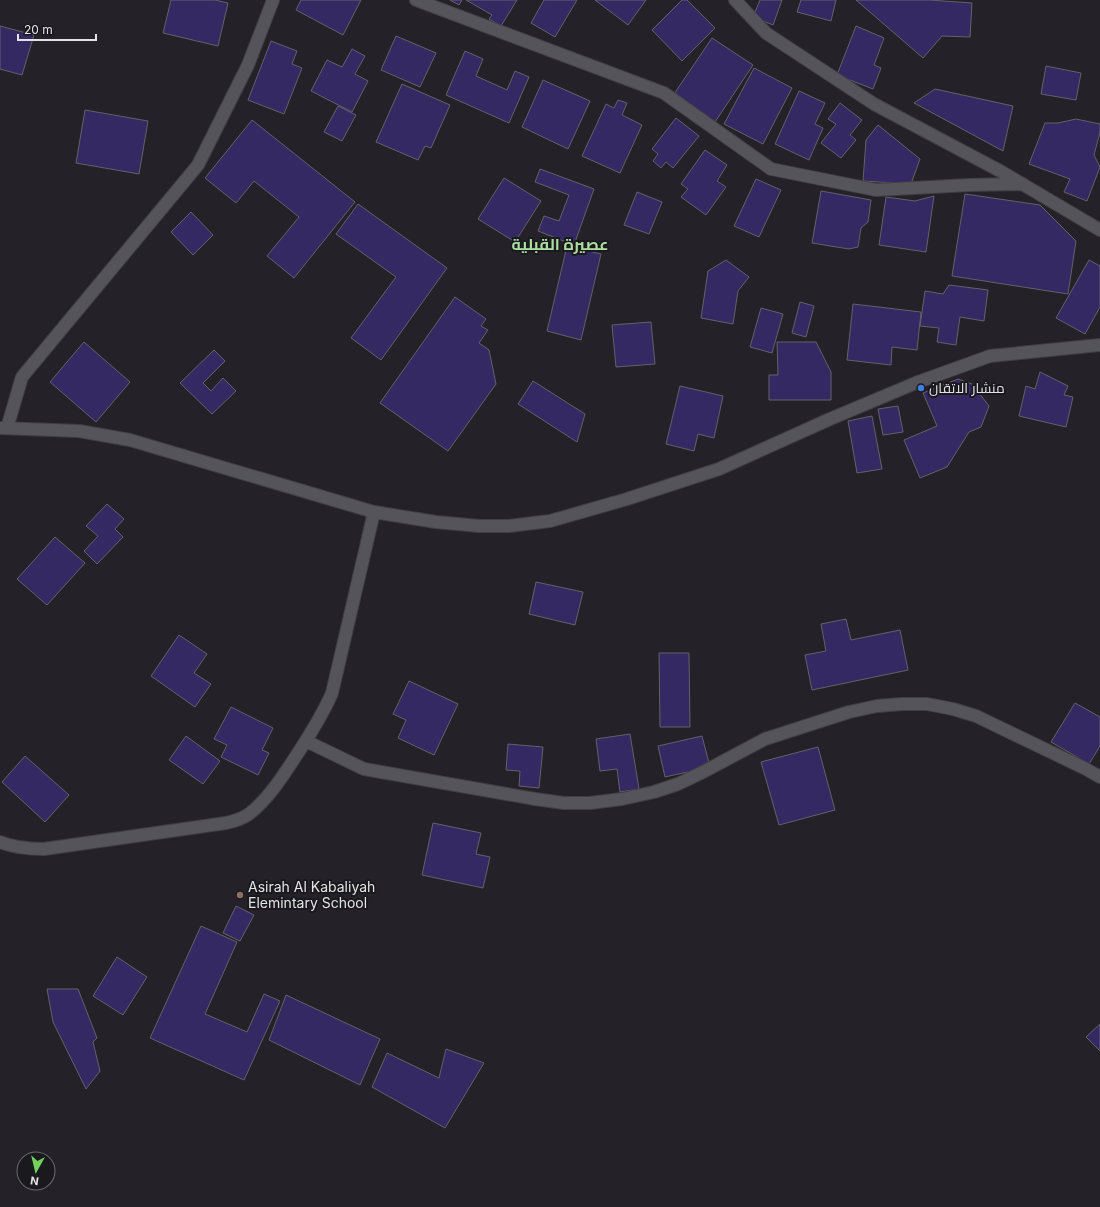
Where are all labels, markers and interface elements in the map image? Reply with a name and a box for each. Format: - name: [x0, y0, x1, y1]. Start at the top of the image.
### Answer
- scale bar: [18, 16, 96, 42]
- text: 20 m: [24, 22, 53, 37]
- district label: عصيرة القبلية: [511, 234, 609, 254]
- place label: منشار الاتقان: [929, 379, 1005, 396]
- marker: منشار الاتقان: [916, 383, 926, 393]
- place label: Asirah Al Kabaliyah Elemintary School: [248, 878, 375, 911]
- marker: Asirah Al Kabaliyah Elemintary School: [235, 890, 245, 900]
- north arrow: [16, 1151, 56, 1191]
- text: N: [29, 1173, 40, 1188]

